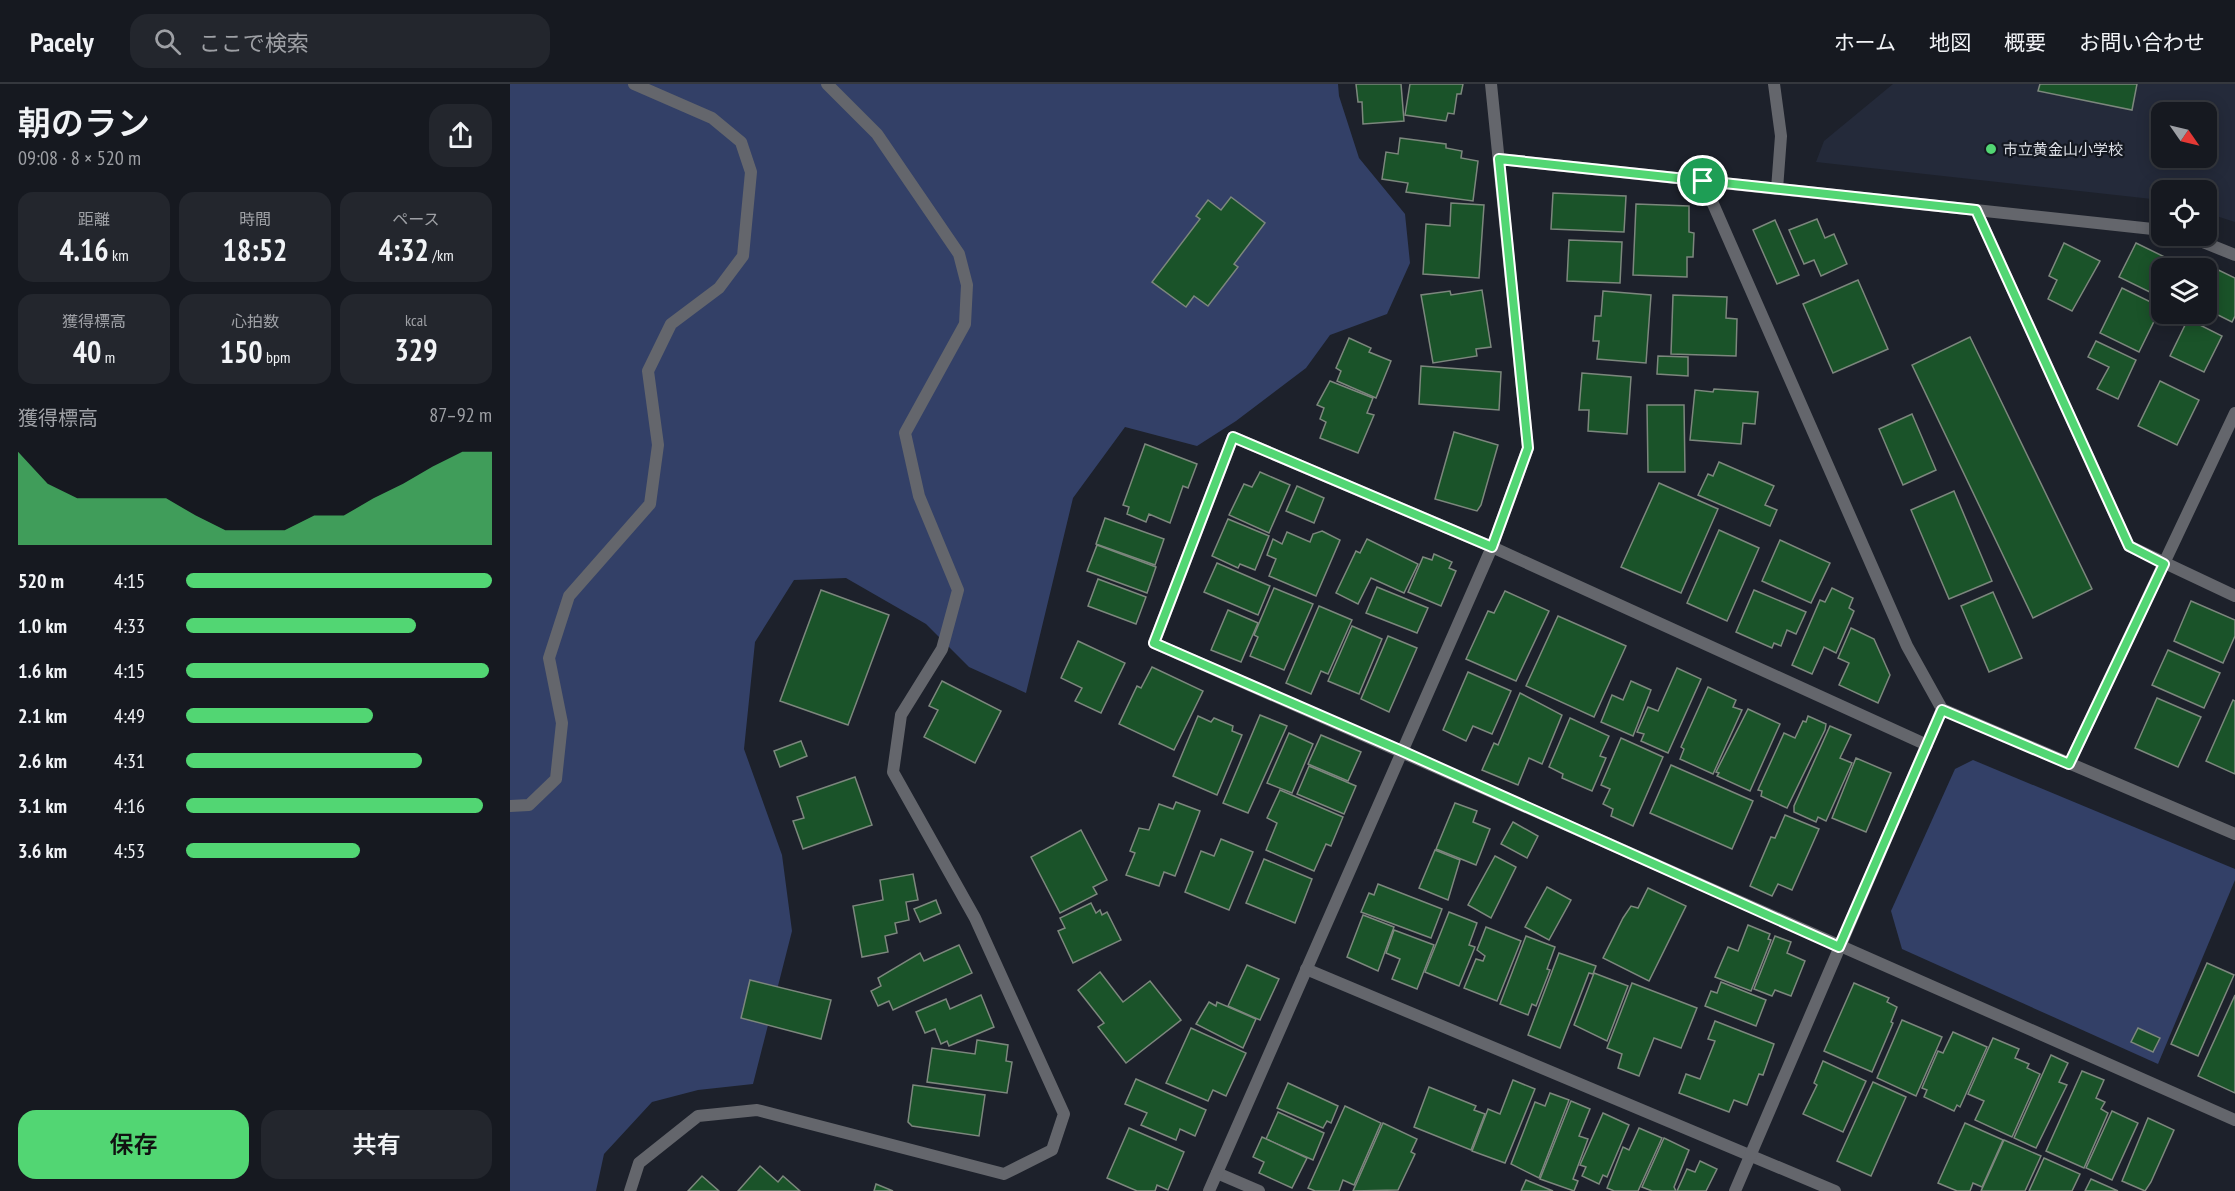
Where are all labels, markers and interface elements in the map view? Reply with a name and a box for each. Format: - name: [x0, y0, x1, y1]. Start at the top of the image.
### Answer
- search box: [130, 14, 550, 68]
- text: Pacely: [30, 23, 94, 60]
- icon: search: [151, 25, 184, 58]
- text: ここで検索: [199, 29, 309, 57]
- text: ホーム: [1834, 29, 1896, 56]
- text: 地図: [1929, 29, 1971, 56]
- text: 概要: [2004, 29, 2046, 56]
- text: お問い合わせ: [2079, 29, 2205, 56]
- text: 朝のラン: [18, 101, 150, 144]
- north arrow: [2151, 102, 2217, 168]
- map controls: [2151, 102, 2217, 324]
- button: share: [429, 104, 492, 167]
- place label: 市立黄金山小学校: [2003, 140, 2123, 159]
- marker: 市立黄金山小学校: [1984, 142, 1998, 156]
- text: 09:08 · 8 × 520 m: [18, 145, 141, 171]
- pin: [1677, 155, 1728, 206]
- icon: arrive: [1686, 164, 1719, 197]
- button: locate: [2151, 180, 2217, 246]
- text: 距離: [78, 209, 110, 229]
- text: 時間: [239, 209, 271, 229]
- text: ペース: [392, 209, 440, 229]
- text: 4.16: [59, 230, 109, 269]
- text: 18:52: [223, 230, 287, 269]
- text: 4:32: [378, 230, 429, 269]
- text: km: [109, 245, 129, 265]
- text: /km: [429, 245, 454, 265]
- button: layers: [2151, 258, 2217, 324]
- text: kcal: [405, 310, 427, 330]
- text: 獲得標高: [62, 311, 126, 331]
- text: 心拍数: [231, 311, 279, 331]
- text: 329: [394, 330, 438, 369]
- text: 40: [73, 332, 101, 371]
- text: 150: [220, 332, 263, 371]
- text: m: [101, 347, 115, 367]
- text: bpm: [263, 347, 290, 367]
- text: 87–92 m: [429, 402, 492, 428]
- text: 獲得標高: [18, 405, 98, 431]
- text: 520 m: [18, 568, 64, 594]
- text: 4:15: [114, 568, 145, 594]
- text: 1.0 km: [18, 613, 67, 639]
- text: 4:33: [114, 613, 145, 639]
- text: 1.6 km: [18, 658, 67, 684]
- text: 4:15: [114, 658, 145, 684]
- text: 2.1 km: [18, 703, 67, 729]
- text: 4:49: [114, 703, 145, 729]
- text: 2.6 km: [18, 748, 67, 774]
- text: 4:31: [114, 748, 145, 774]
- text: 3.1 km: [18, 793, 67, 819]
- text: 4:16: [114, 793, 145, 819]
- text: 3.6 km: [18, 838, 67, 864]
- text: 4:53: [114, 838, 145, 864]
- button: 保存: [18, 1110, 249, 1179]
- button: 共有: [261, 1110, 492, 1179]

